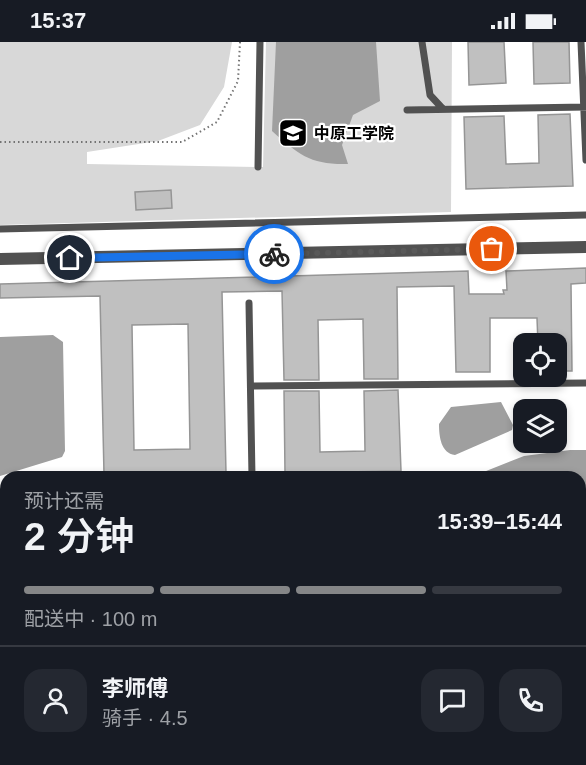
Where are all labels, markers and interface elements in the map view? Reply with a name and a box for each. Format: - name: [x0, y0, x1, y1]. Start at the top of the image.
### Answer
- text: 15:37: [30, 8, 86, 33]
- school or university icon: 中原工学院: [277, 117, 309, 149]
- place label: 中原工学院: [314, 125, 394, 142]
- pin: [466, 223, 517, 274]
- courier: [244, 224, 304, 284]
- pin: [44, 232, 95, 283]
- icon: bag: [475, 232, 508, 265]
- icon: bike: [258, 238, 291, 271]
- icon: home: [53, 241, 86, 274]
- map controls: [513, 333, 567, 453]
- button: locate: [513, 333, 567, 387]
- button: layers: [513, 399, 567, 453]
- text: 预计还需: [24, 490, 104, 512]
- text: 15:39–15:44: [437, 509, 562, 534]
- text: 2 分钟: [24, 515, 135, 558]
- text: 配送中 · 100 m: [24, 608, 157, 630]
- button: person: [24, 669, 87, 732]
- button: chat: [421, 669, 484, 732]
- button: phone: [499, 669, 562, 732]
- text: 李师傅: [102, 676, 168, 701]
- text: 骑手 · 4.5: [102, 707, 188, 729]

